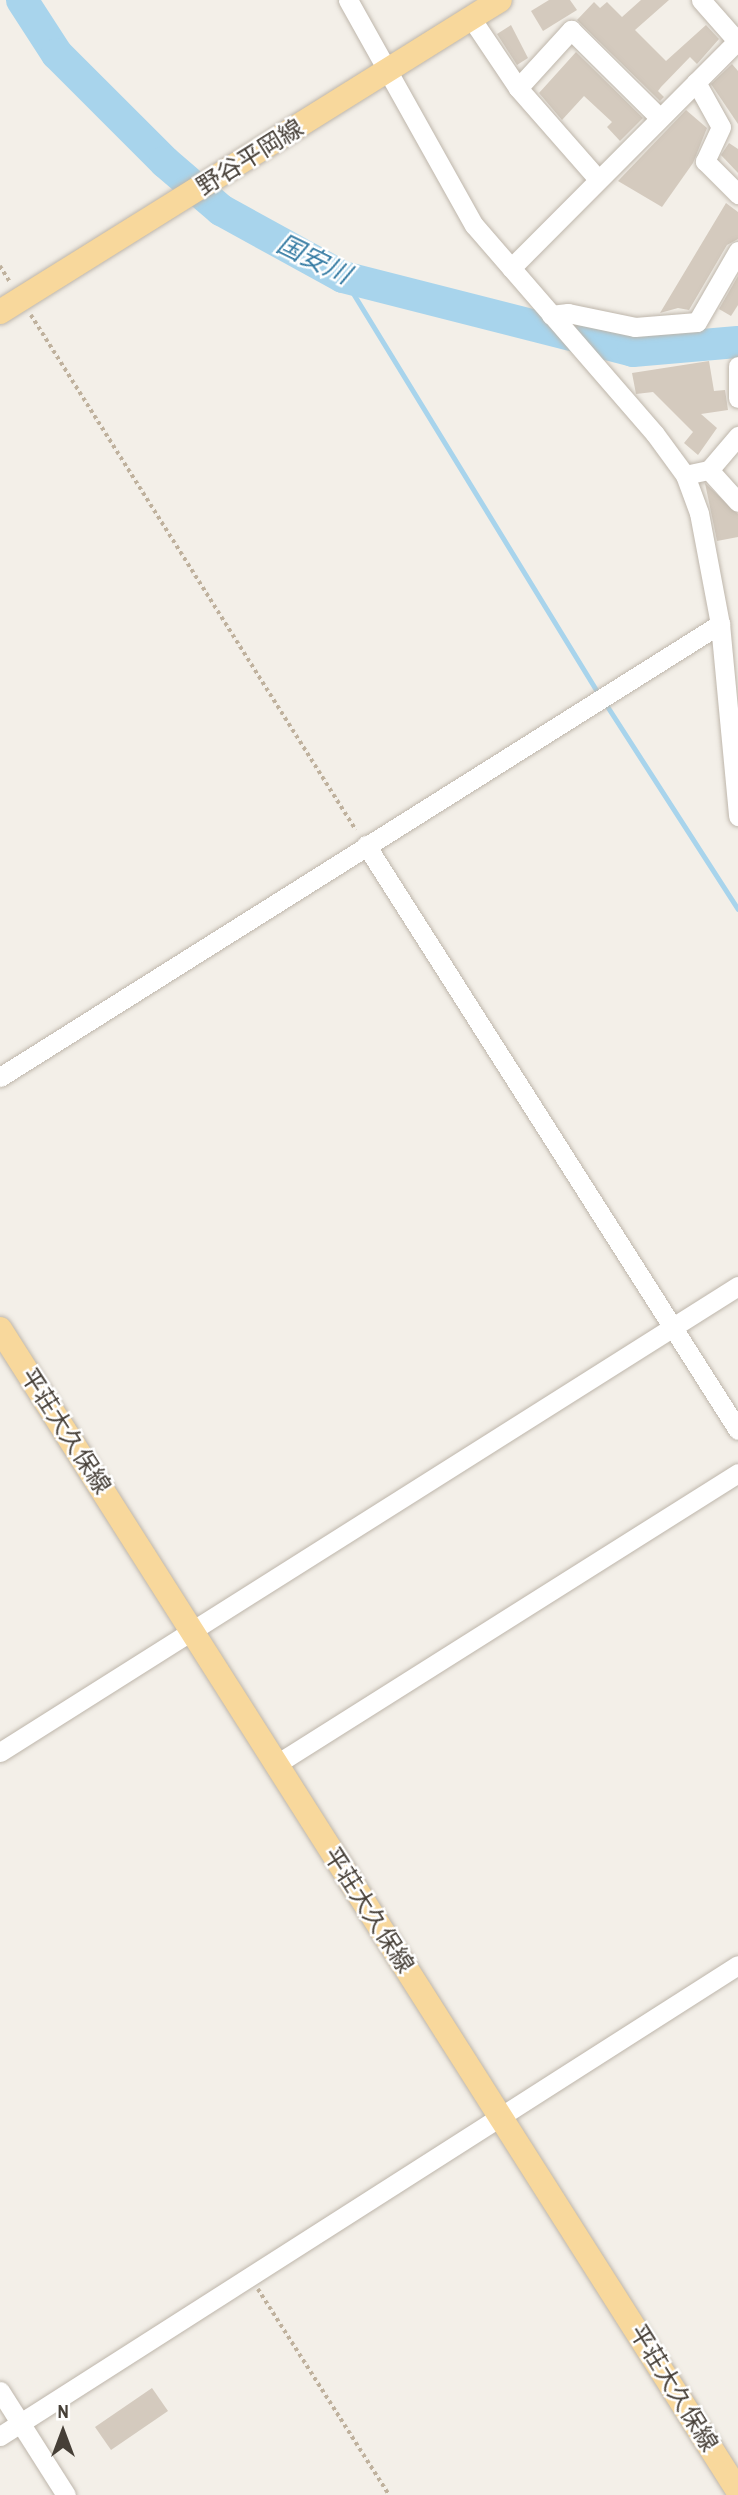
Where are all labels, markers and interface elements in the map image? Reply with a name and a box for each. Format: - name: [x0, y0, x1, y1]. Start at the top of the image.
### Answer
- street label: 野谷平岡線: [191, 113, 309, 201]
- water label: 国安川: [272, 228, 356, 290]
- street label: 平荘大久保線: [15, 1363, 117, 1499]
- street label: 平荘大久保線: [318, 1842, 420, 1978]
- street label: 平荘大久保線: [624, 2319, 724, 2457]
- north arrow: [28, 2397, 98, 2467]
- text: N: [57, 2398, 69, 2424]

